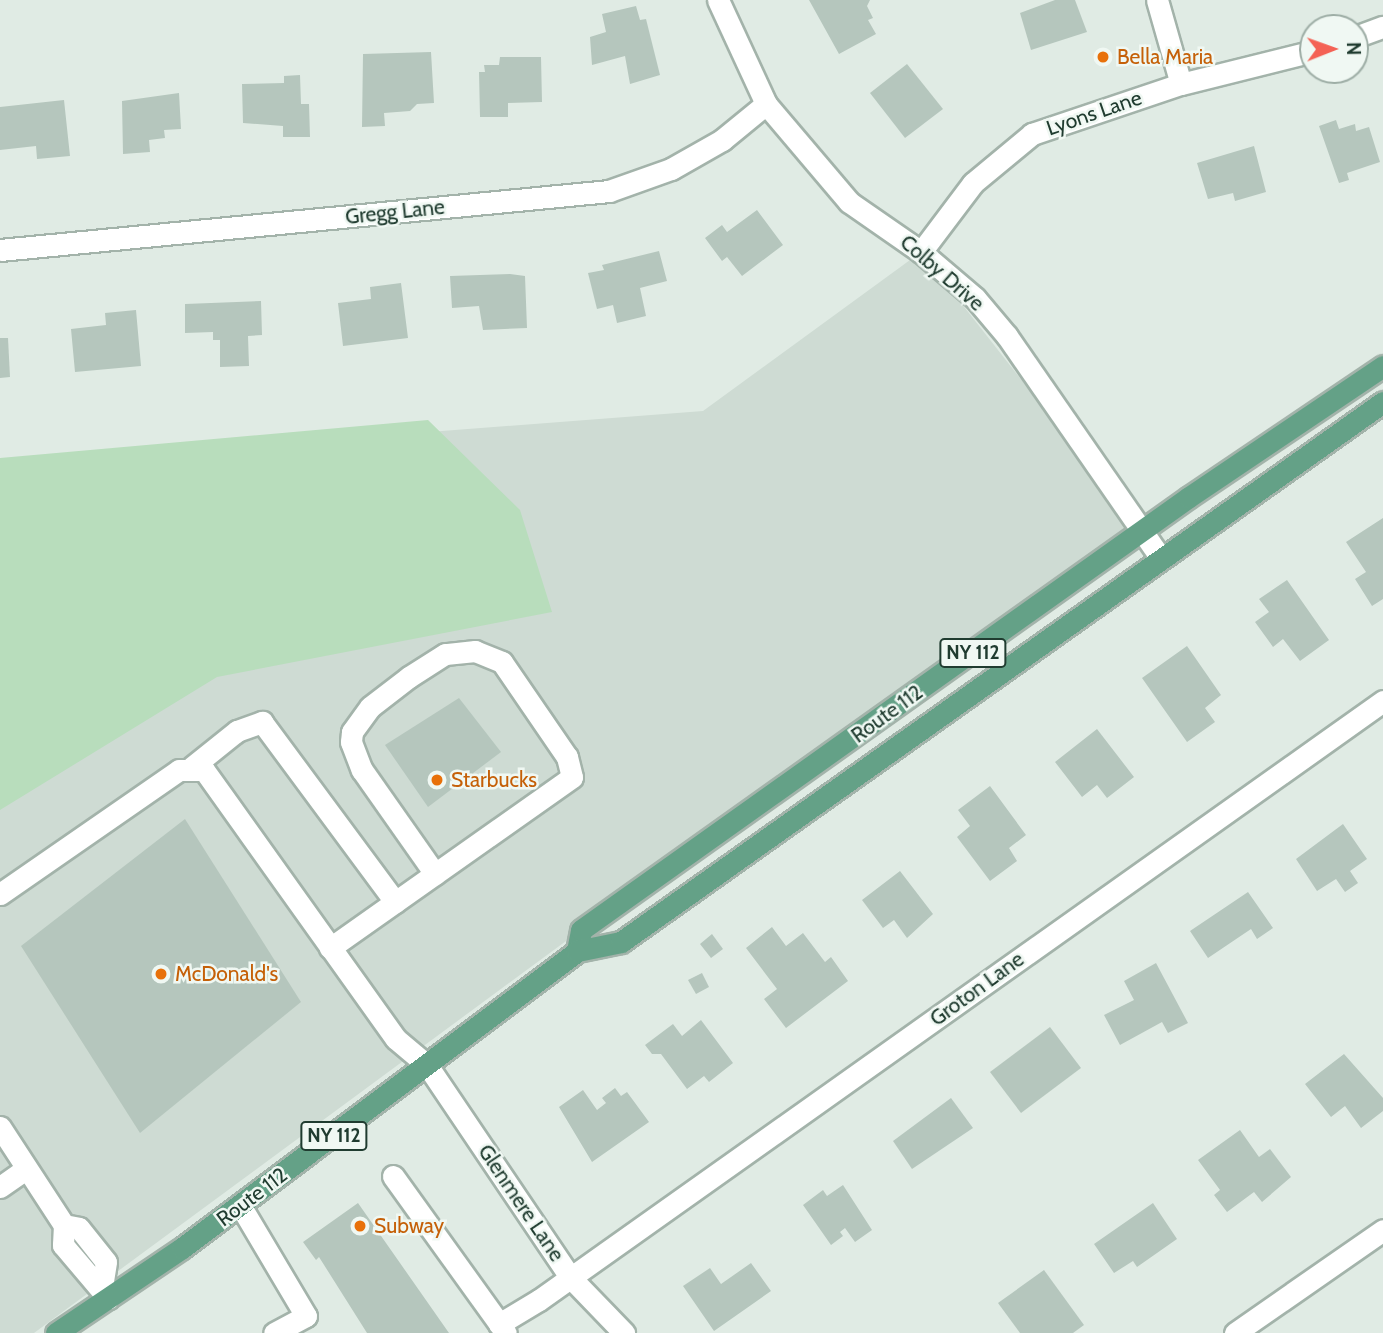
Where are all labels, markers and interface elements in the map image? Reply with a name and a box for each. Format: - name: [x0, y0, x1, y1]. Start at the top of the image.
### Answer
- north arrow: [1299, 14, 1369, 84]
- text: N: [1342, 42, 1365, 56]
- place label: Bella Maria: [1117, 44, 1213, 70]
- marker: Bella Maria: [1095, 49, 1111, 65]
- street label: Lyons Lane: [1043, 85, 1145, 141]
- street label: Gregg Lane: [344, 194, 446, 230]
- street label: Colby Drive: [895, 230, 989, 316]
- road number: NY 112: [938, 638, 1008, 668]
- street label: Route 112: [846, 680, 928, 748]
- place label: Starbucks: [451, 767, 537, 793]
- marker: Starbucks: [429, 772, 445, 788]
- street label: Groton Lane: [925, 947, 1029, 1031]
- place label: McDonald's: [175, 961, 278, 987]
- marker: McDonald's: [153, 966, 169, 982]
- road number: NY 112: [299, 1120, 369, 1152]
- street label: Glenmere Lane: [473, 1140, 569, 1266]
- street label: Route 112: [212, 1162, 292, 1232]
- place label: Subway: [374, 1213, 444, 1239]
- marker: Subway: [352, 1218, 368, 1234]

